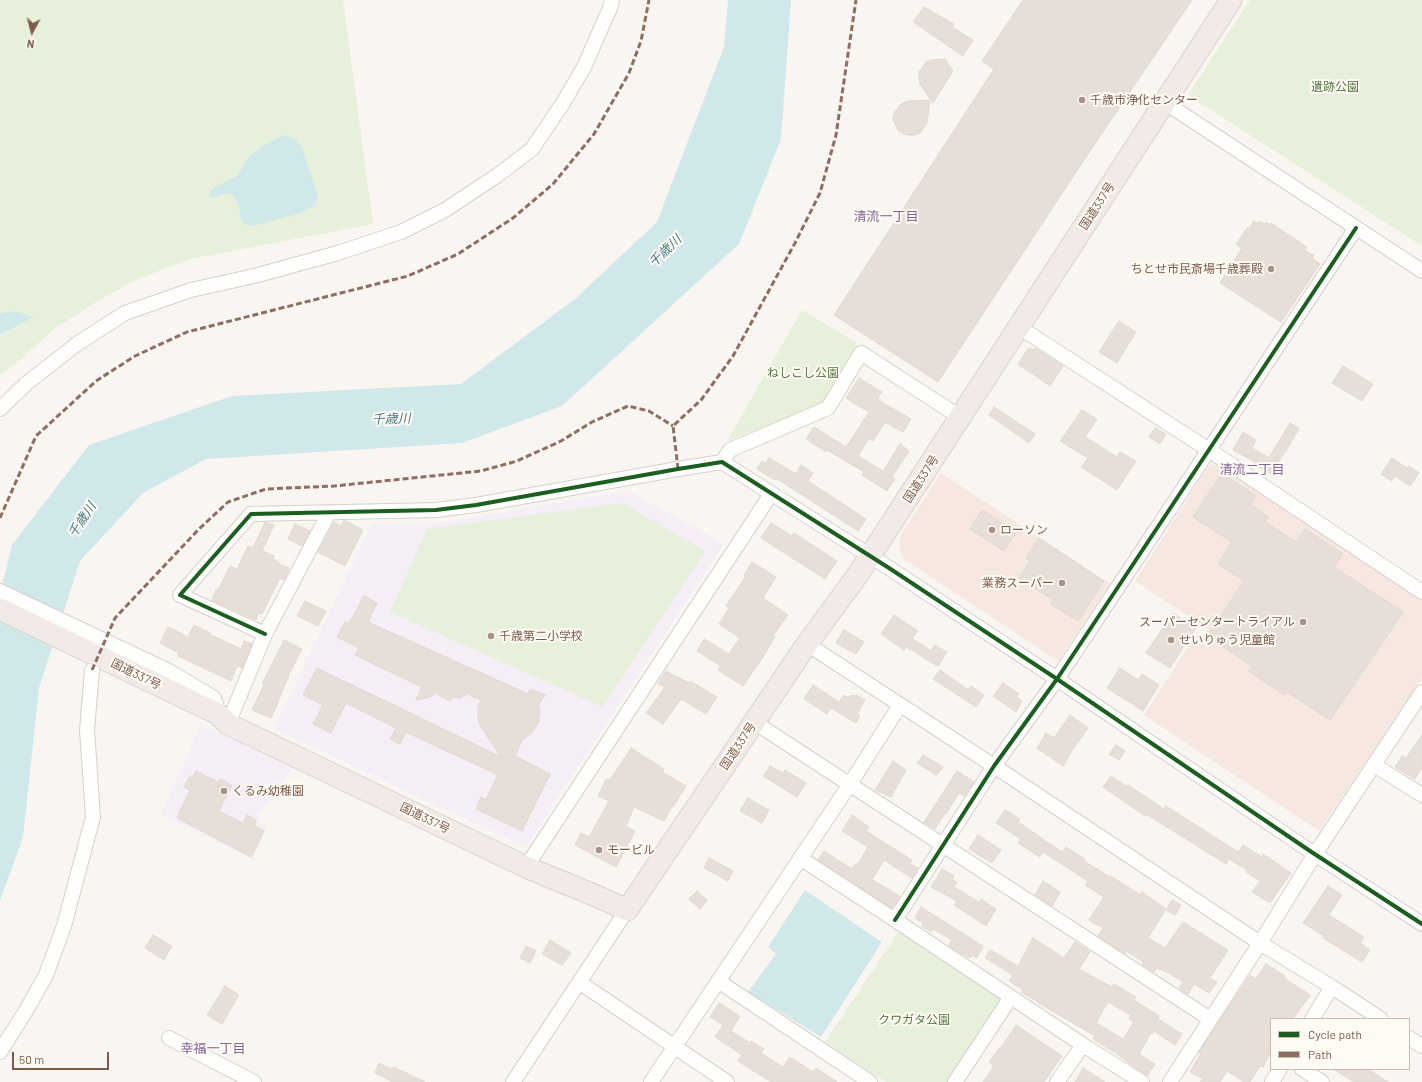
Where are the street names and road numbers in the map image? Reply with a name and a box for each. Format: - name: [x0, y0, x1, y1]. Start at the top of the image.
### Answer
- street label: 国道337号: [1076, 179, 1118, 233]
- street label: 国道337号: [900, 452, 942, 506]
- street label: 国道337号: [109, 656, 163, 692]
- street label: 国道337号: [717, 720, 759, 772]
- street label: 国道337号: [398, 800, 452, 836]

